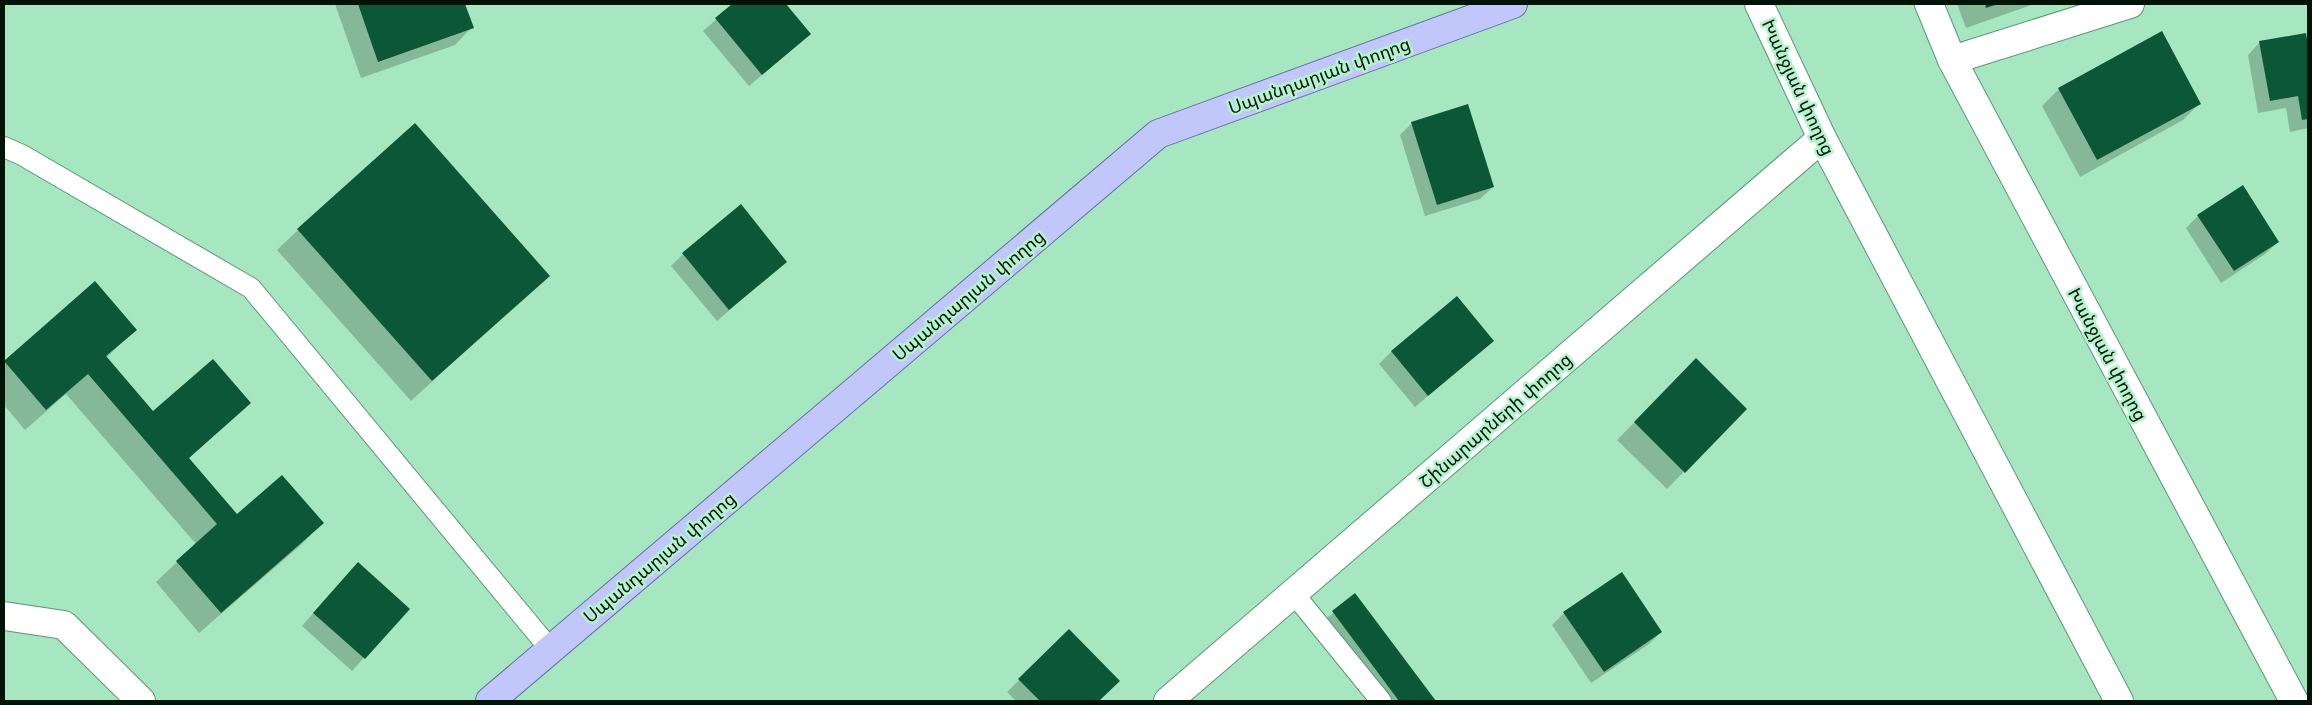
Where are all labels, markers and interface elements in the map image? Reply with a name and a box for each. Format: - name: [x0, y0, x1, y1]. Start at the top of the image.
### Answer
- street label: Խանջյան փողոց: [1757, 15, 1841, 159]
- street label: Սպանդարյան փողոց: [1225, 31, 1413, 119]
- street label: Սպանդարյան փողոց: [887, 224, 1049, 366]
- street label: Խանջյան փողոց: [2063, 283, 2153, 425]
- street label: Շինարարների փողոց: [1414, 347, 1576, 493]
- street label: Սպանդարյան փողոց: [578, 486, 740, 628]

